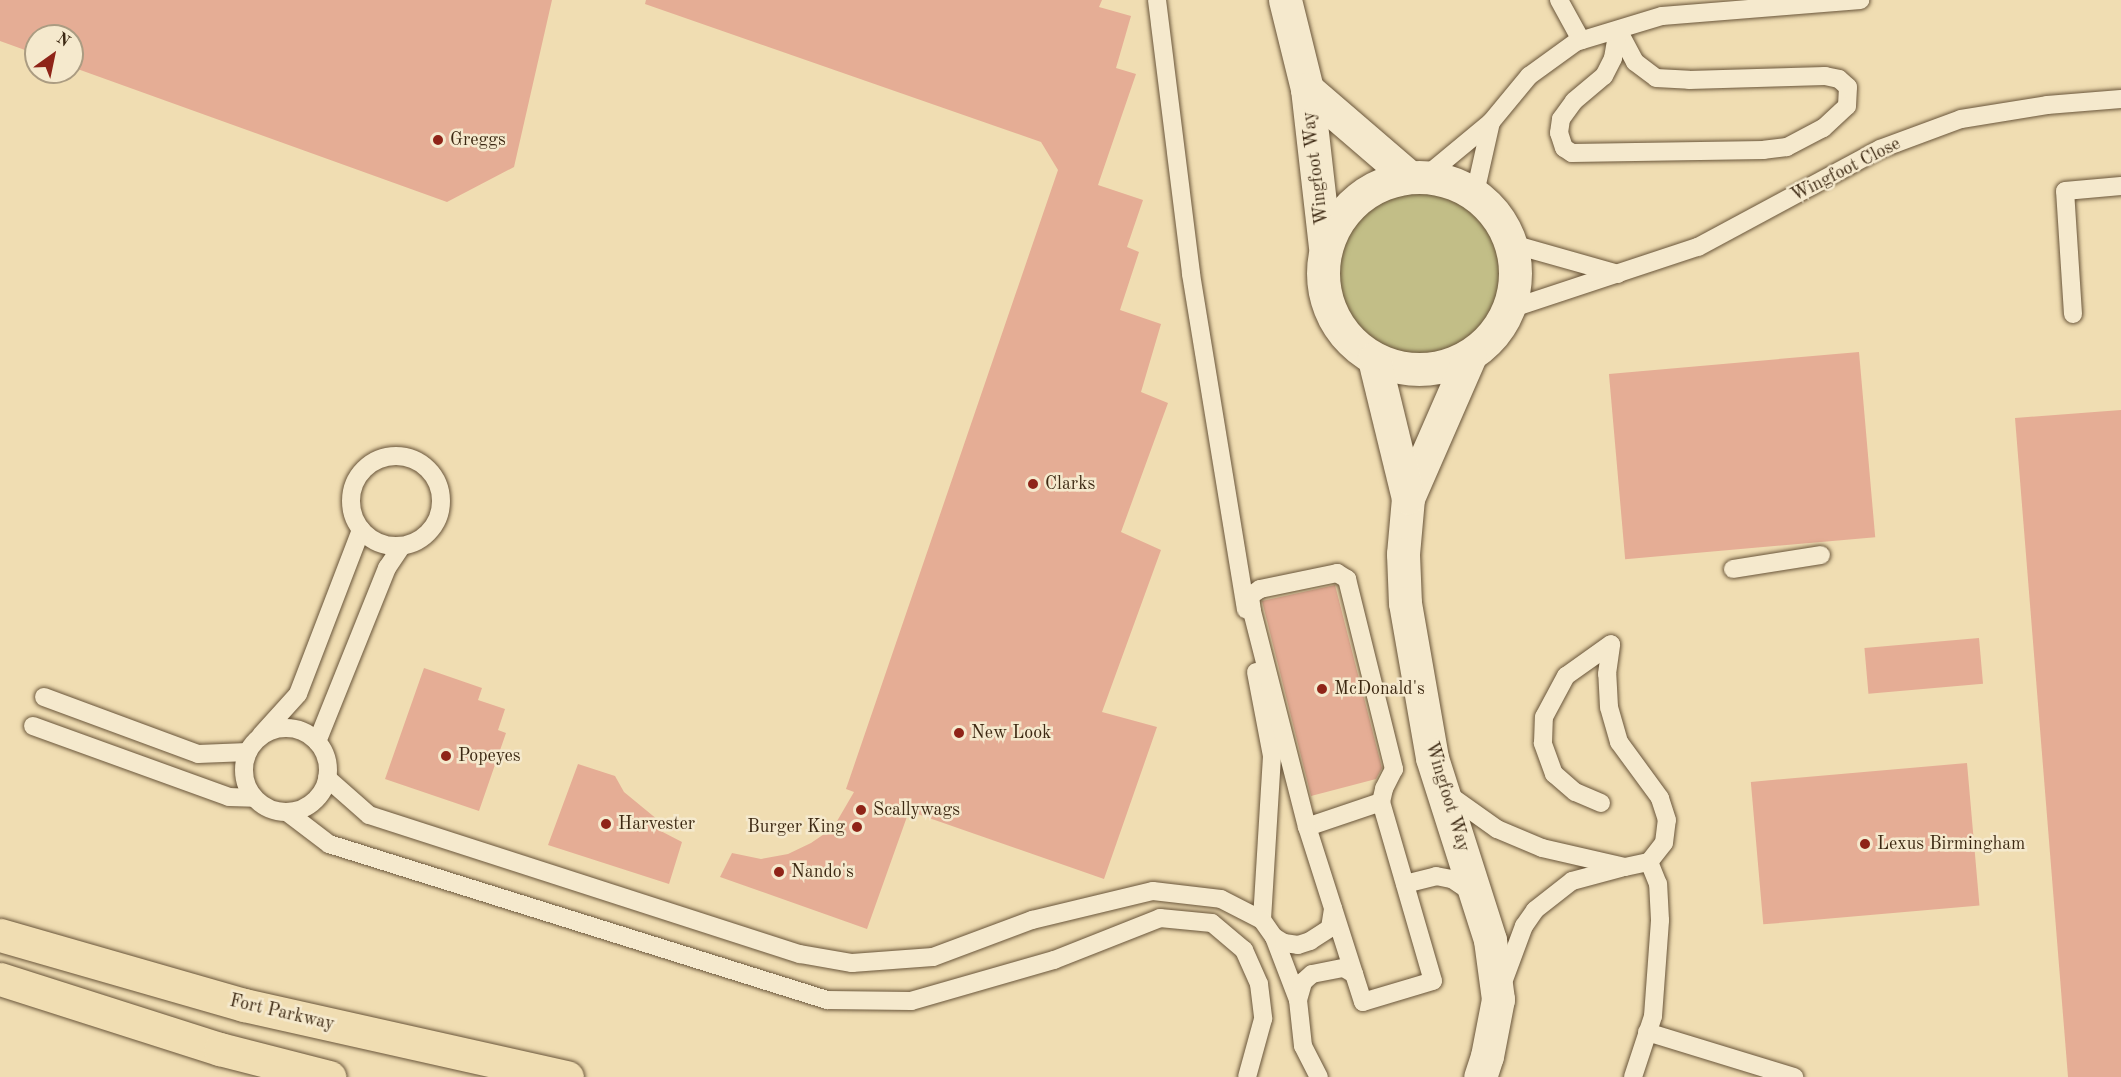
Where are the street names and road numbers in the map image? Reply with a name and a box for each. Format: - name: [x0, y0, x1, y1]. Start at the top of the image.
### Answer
- street label: Wingfoot Way: [1298, 110, 1334, 226]
- street label: Wingfoot Close: [1788, 133, 1904, 207]
- street label: Wingfoot Way: [1420, 739, 1474, 855]
- street label: Fort Parkway: [227, 990, 337, 1036]

